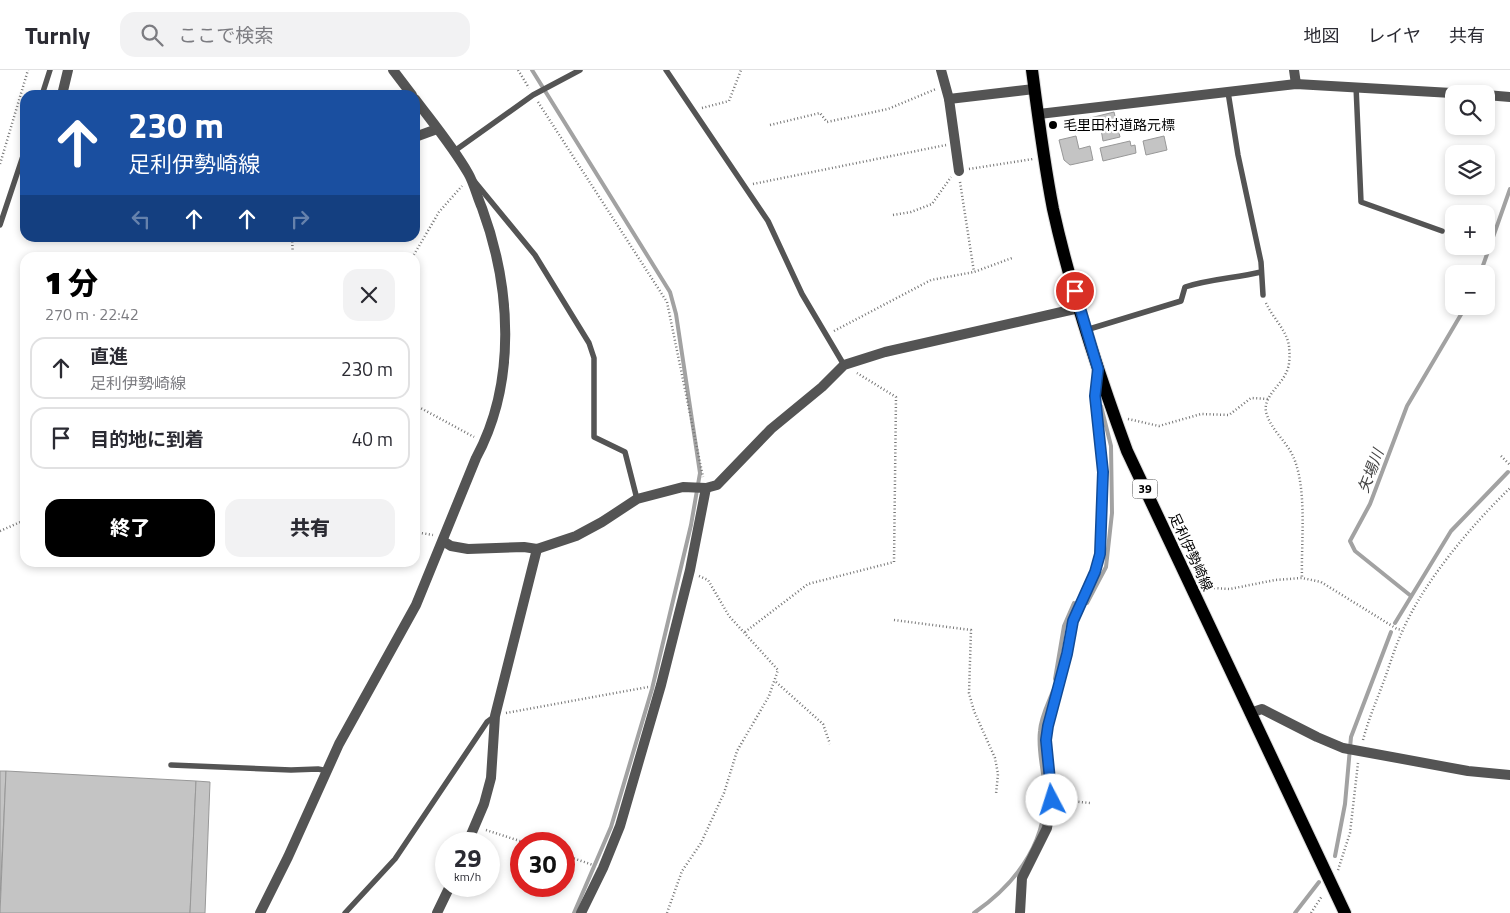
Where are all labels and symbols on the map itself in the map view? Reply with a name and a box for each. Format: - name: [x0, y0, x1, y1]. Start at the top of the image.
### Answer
- place label: 毛里田村道路元標: [1063, 114, 1175, 135]
- marker: 毛里田村道路元標: [1047, 119, 1059, 131]
- pin: [1054, 270, 1096, 312]
- water label: 矢場川: [1352, 444, 1390, 496]
- road number: 39: [1132, 479, 1158, 498]
- street label: 足利伊勢崎線: [1164, 509, 1219, 594]
- position arrow: [1025, 773, 1077, 825]
- speed limit sign: 30: [510, 832, 575, 897]

